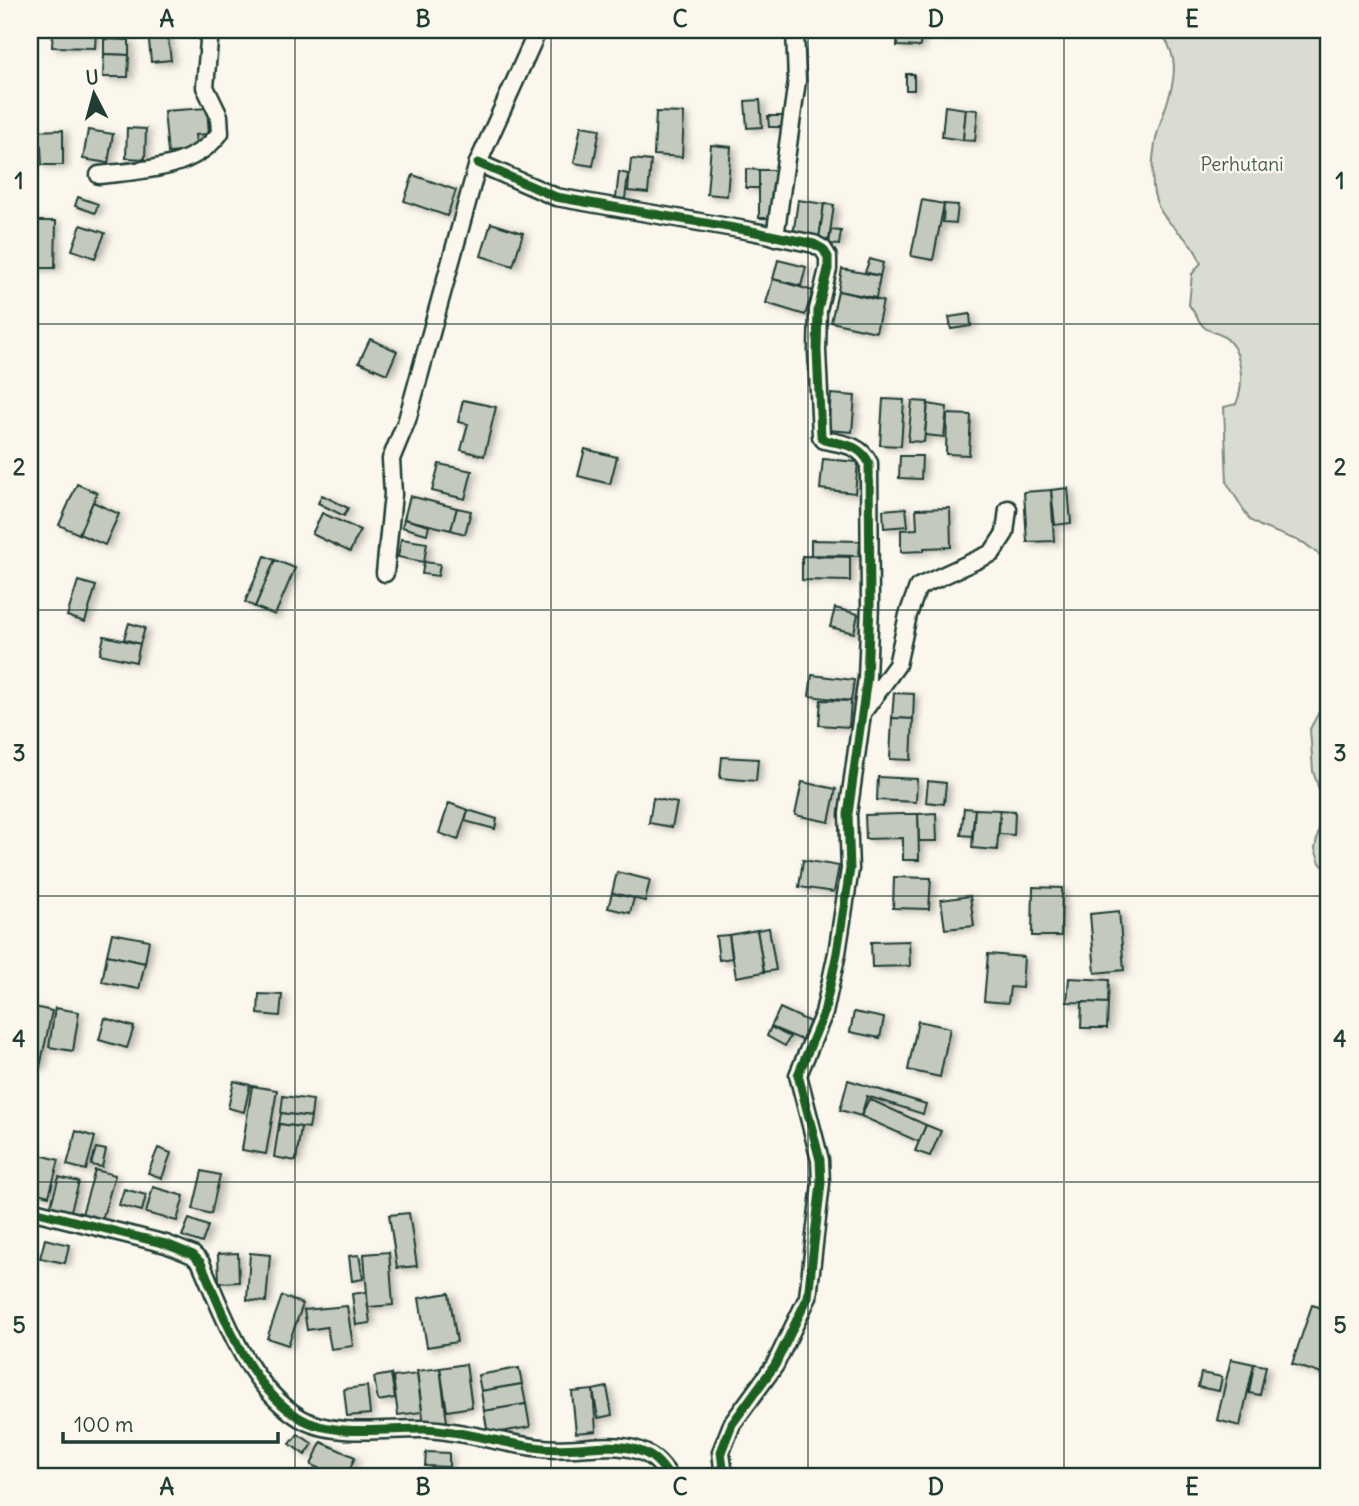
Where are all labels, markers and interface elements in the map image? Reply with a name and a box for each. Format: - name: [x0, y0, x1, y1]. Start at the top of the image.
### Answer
- text: A: [160, 4, 175, 33]
- text: B: [415, 4, 431, 33]
- text: C: [672, 4, 688, 33]
- text: D: [928, 4, 944, 33]
- text: E: [1185, 4, 1199, 33]
- north arrow: [60, 60, 130, 130]
- text: U: [85, 64, 100, 90]
- park label: Perhutani: [1200, 152, 1284, 176]
- text: 1: [14, 166, 24, 195]
- text: 1: [1335, 166, 1345, 195]
- text: 2: [13, 452, 26, 481]
- text: 2: [1334, 452, 1347, 481]
- text: 3: [12, 738, 26, 767]
- text: 3: [1333, 738, 1347, 767]
- text: 4: [12, 1024, 26, 1053]
- text: 4: [1333, 1024, 1347, 1053]
- text: 5: [12, 1310, 26, 1339]
- text: 5: [1333, 1310, 1347, 1339]
- scale bar: [63, 1401, 278, 1445]
- text: 100 m: [74, 1411, 133, 1438]
- text: A: [160, 1472, 175, 1501]
- text: B: [415, 1472, 431, 1501]
- text: C: [672, 1472, 688, 1501]
- text: D: [928, 1472, 944, 1501]
- text: E: [1185, 1472, 1199, 1501]

